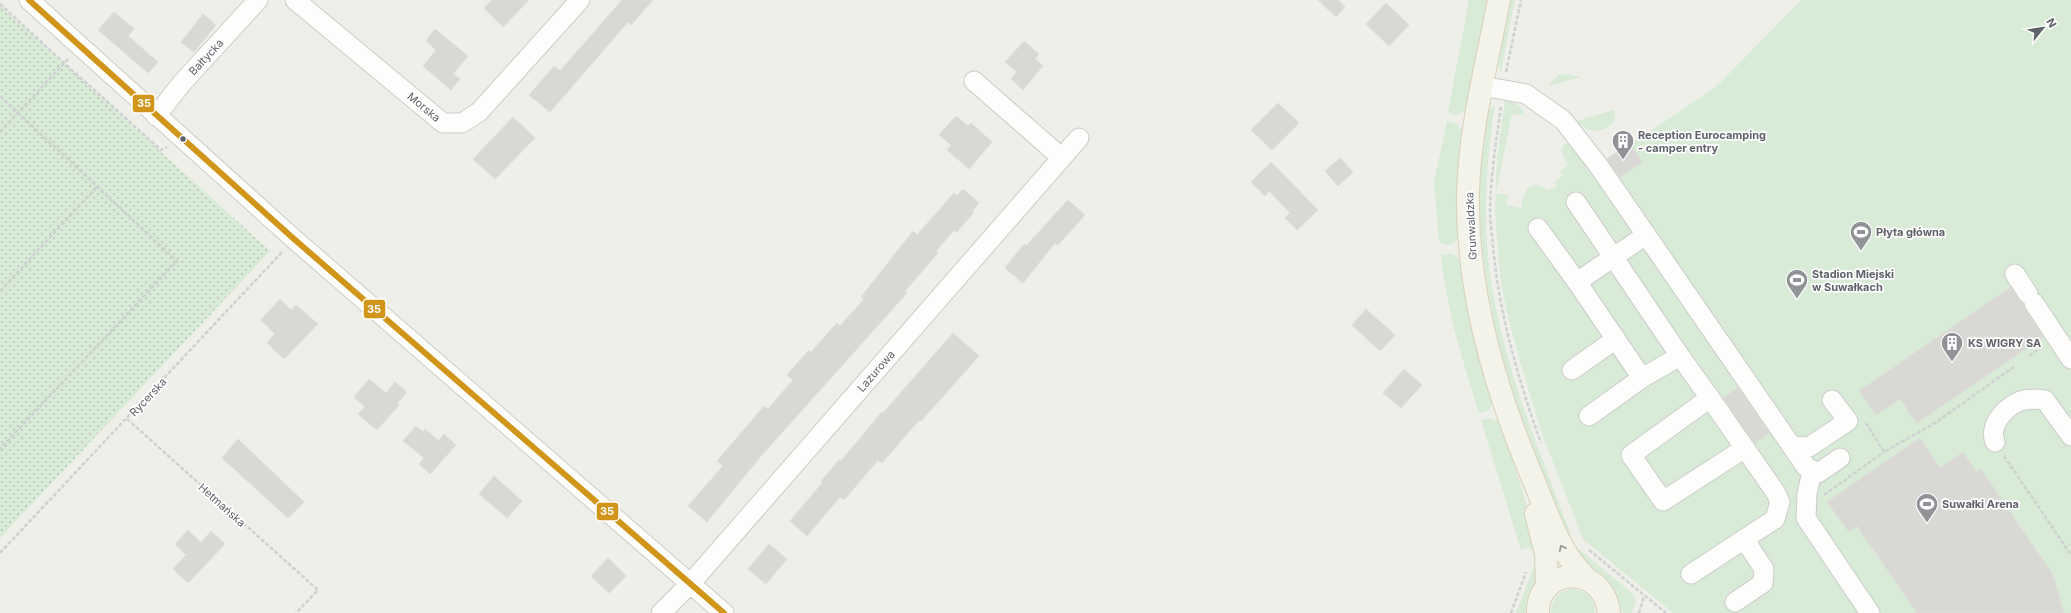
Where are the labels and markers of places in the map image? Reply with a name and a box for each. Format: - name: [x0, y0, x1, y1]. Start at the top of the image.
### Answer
- building icon: Reception Eurocamping - camper entry: [1610, 128, 1636, 161]
- place label: Reception Eurocamping - camper entry: [1638, 128, 1766, 155]
- unlabelled marker: [178, 134, 188, 144]
- sports icon: Płyta główna: [1848, 219, 1874, 252]
- place label: Płyta główna: [1876, 225, 1945, 239]
- sports icon: Stadion Miejski w Suwałkach: [1784, 267, 1810, 300]
- place label: Stadion Miejski w Suwałkach: [1812, 267, 1894, 294]
- building icon: KS WIGRY SA: [1939, 330, 1965, 363]
- place label: KS WIGRY SA: [1968, 336, 2041, 350]
- sports icon: Suwałki Arena: [1914, 491, 1940, 524]
- place label: Suwałki Arena: [1942, 497, 2019, 511]

